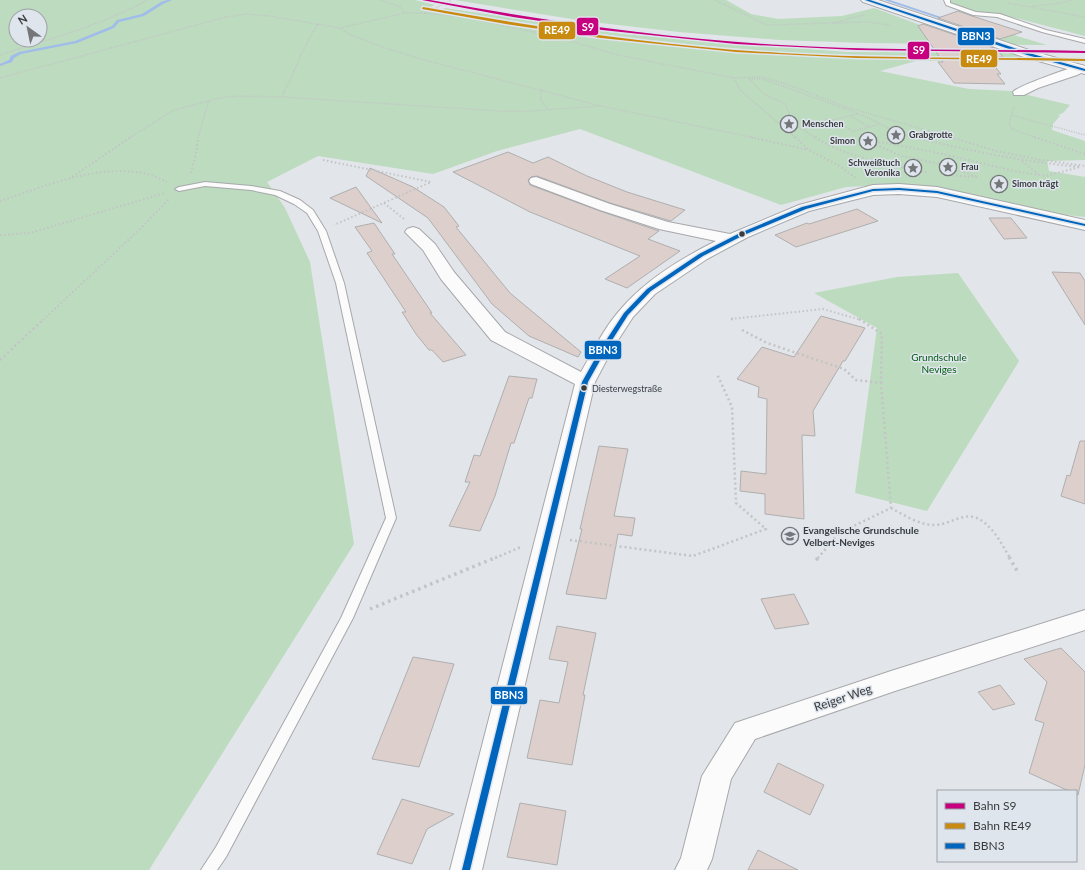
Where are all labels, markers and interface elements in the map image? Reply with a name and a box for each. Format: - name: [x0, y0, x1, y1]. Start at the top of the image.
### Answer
- north arrow: [8, 8, 48, 48]
- text: N: [15, 11, 29, 27]
- line badge: S9: [576, 17, 599, 36]
- text: S9: [582, 20, 594, 33]
- line badge: RE49: [538, 21, 576, 40]
- text: RE49: [544, 23, 570, 36]
- line badge: BBN3: [957, 27, 995, 46]
- text: BBN3: [961, 29, 991, 42]
- line badge: S9: [907, 41, 930, 60]
- text: S9: [913, 43, 925, 56]
- line badge: RE49: [960, 49, 998, 68]
- text: RE49: [966, 52, 992, 65]
- place icon: Menschen: [779, 114, 799, 134]
- place label: Menschen: [802, 118, 844, 129]
- place icon: Grabgrotte: [886, 125, 906, 145]
- place label: Grabgrotte: [909, 129, 953, 140]
- place icon: Simon: [858, 131, 878, 151]
- place label: Simon: [830, 135, 855, 146]
- place label: Schweißtuch Veronika: [848, 157, 900, 178]
- place icon: Frau: [938, 157, 958, 177]
- place icon: Schweißtuch Veronika: [903, 158, 923, 178]
- place label: Frau: [961, 161, 979, 172]
- place icon: Simon trägt: [989, 174, 1009, 194]
- place label: Simon trägt: [1012, 178, 1059, 189]
- unlabelled marker: [737, 229, 747, 239]
- line badge: BBN3: [584, 340, 622, 360]
- text: BBN3: [588, 343, 618, 356]
- park label: Grundschule Neviges: [911, 351, 967, 375]
- marker: Diesterwegstraße: [579, 383, 589, 393]
- place label: Diesterwegstraße: [592, 383, 662, 394]
- place label: Evangelische Grundschule Velbert-Neviges: [802, 524, 919, 548]
- school or university icon: Evangelische Grundschule Velbert-Neviges: [780, 526, 800, 546]
- street label: Reiger Weg: [812, 681, 874, 714]
- line badge: BBN3: [490, 686, 528, 705]
- text: BBN3: [494, 688, 524, 701]
- legend: [937, 790, 1077, 862]
- text: Bahn S9: [973, 798, 1017, 813]
- text: Bahn RE49: [973, 818, 1031, 833]
- text: BBN3: [973, 838, 1005, 853]

